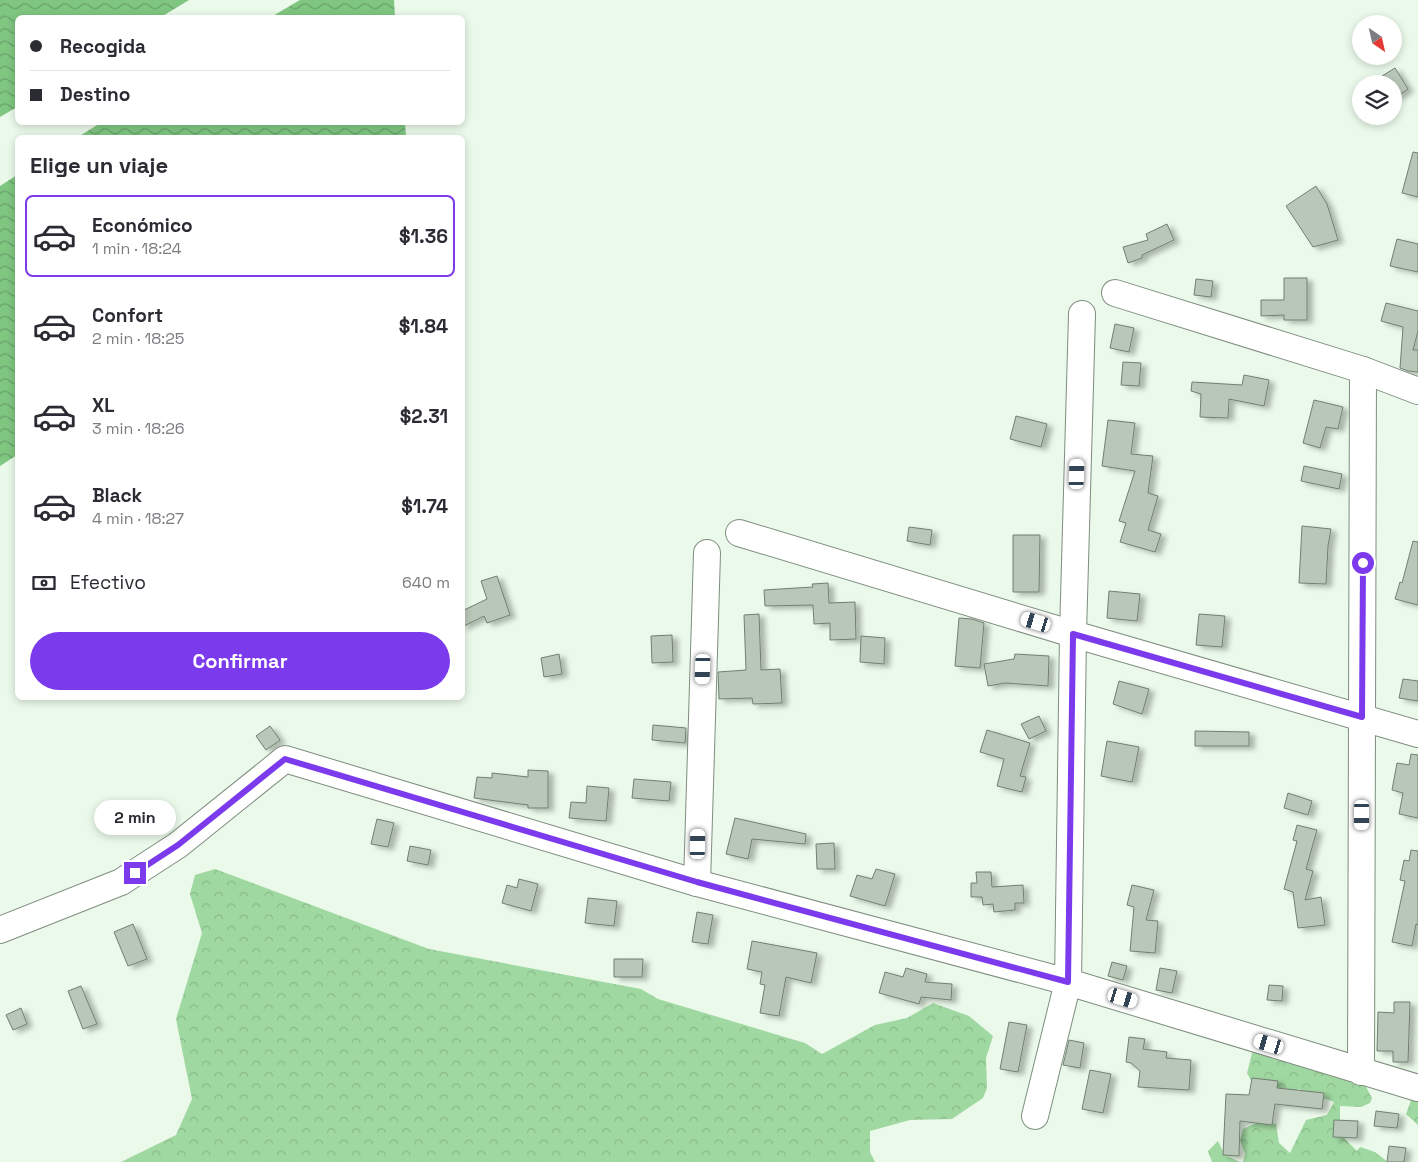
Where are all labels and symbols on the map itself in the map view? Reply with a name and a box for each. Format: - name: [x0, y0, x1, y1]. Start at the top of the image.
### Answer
- north arrow: [1352, 15, 1402, 65]
- car: [1068, 459, 1085, 489]
- route start: [1352, 552, 1374, 574]
- car: [1019, 610, 1052, 634]
- car: [694, 654, 711, 684]
- callout: 2 min: [94, 800, 176, 836]
- car: [1354, 800, 1369, 830]
- car: [690, 829, 705, 859]
- route end: [124, 862, 146, 884]
- car: [1106, 986, 1139, 1010]
- car: [1252, 1032, 1285, 1056]

